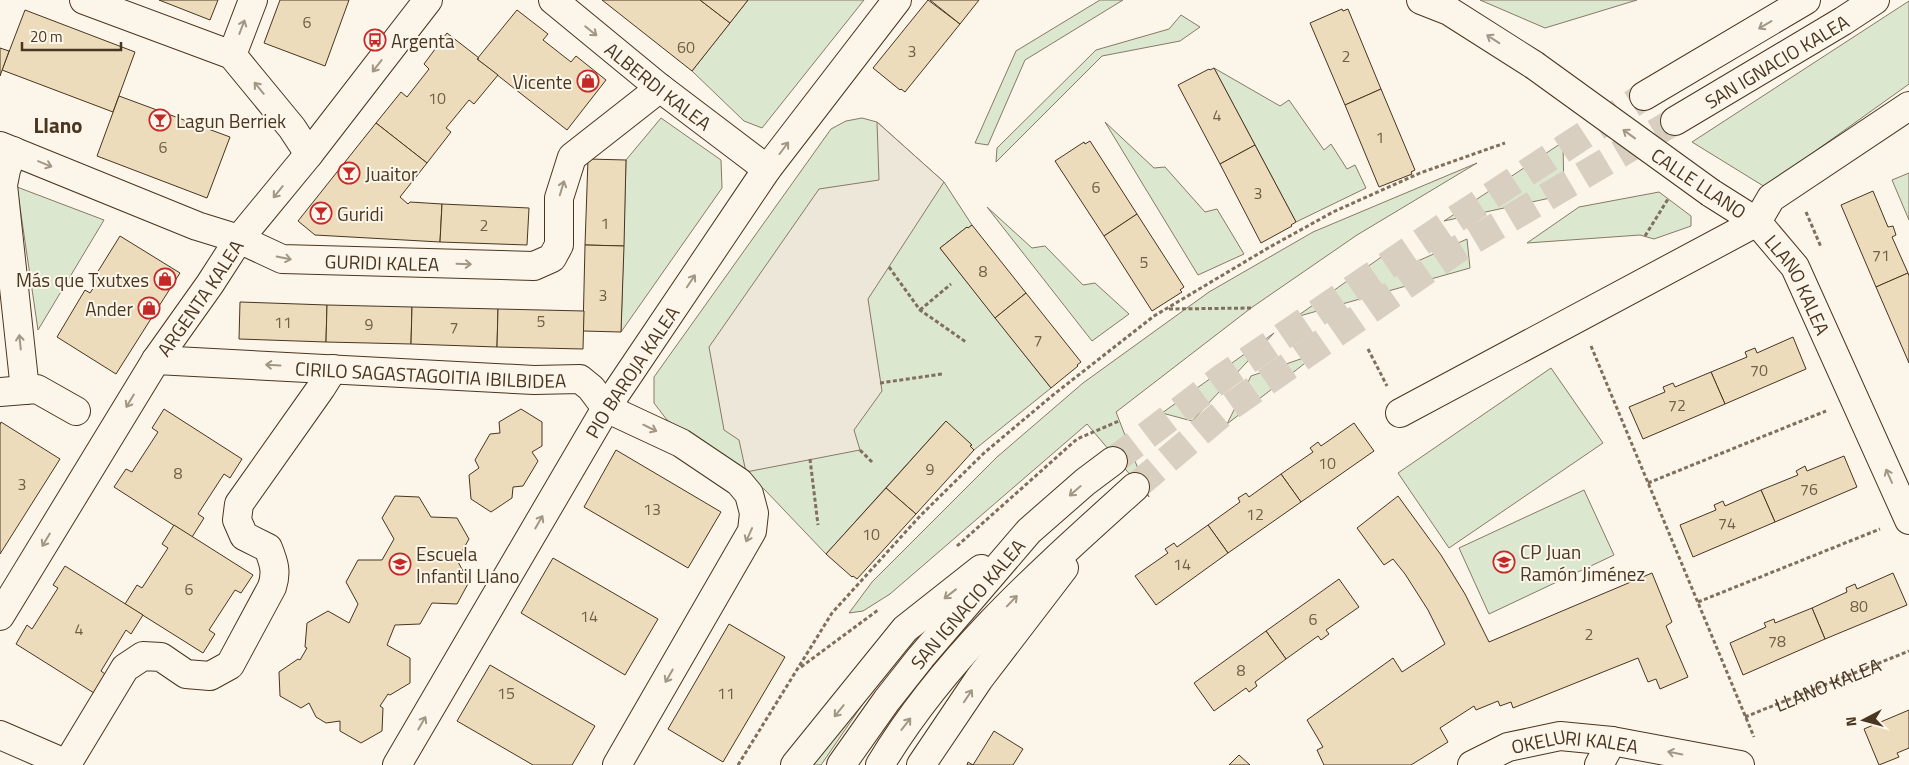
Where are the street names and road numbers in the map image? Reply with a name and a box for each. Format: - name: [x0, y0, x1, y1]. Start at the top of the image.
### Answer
- street label: SAN IGNACIO KALEA: [1699, 6, 1854, 115]
- street label: ALBERDI KALEA: [599, 34, 718, 137]
- street label: CALLE LLANO: [1646, 140, 1752, 226]
- street label: LLANO KALEA: [1759, 228, 1838, 339]
- street label: ARGENTA KALEA: [149, 233, 250, 362]
- street label: GURIDI KALEA: [324, 246, 440, 278]
- street label: PIO BAROJA KALEA: [577, 299, 686, 443]
- street label: CIRILO SAGASTAGOITIA IBILBIDEA: [294, 353, 567, 395]
- street label: SAN IGNACIO KALEA: [903, 532, 1031, 675]
- street label: LLANO KALEA: [1770, 649, 1885, 718]
- street label: OKELURI KALEA: [1508, 721, 1641, 760]

